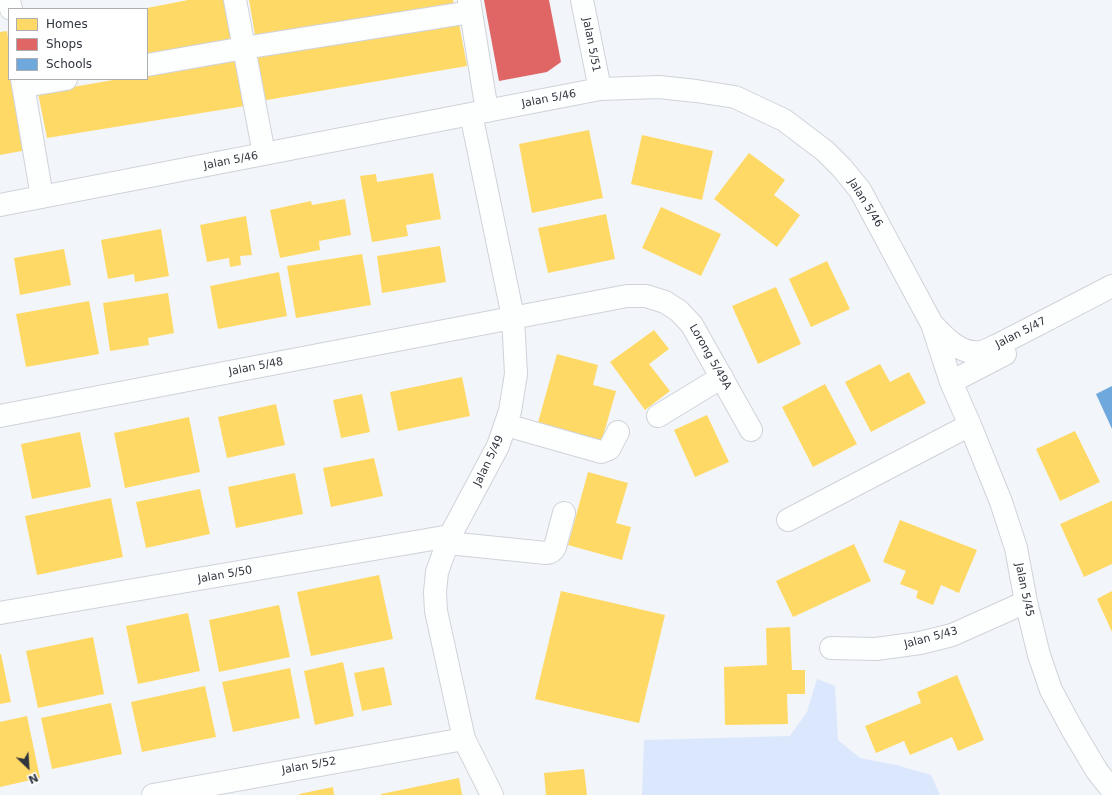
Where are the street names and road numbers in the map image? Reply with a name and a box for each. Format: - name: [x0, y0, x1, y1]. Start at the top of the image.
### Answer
- street label: Jalan 5/51: [579, 17, 603, 73]
- street label: Jalan 5/46: [521, 87, 577, 111]
- street label: Jalan 5/46: [203, 149, 259, 173]
- street label: Jalan 5/46: [845, 176, 885, 230]
- street label: Jalan 5/47: [994, 315, 1048, 351]
- street label: Lorong 5/49A: [686, 322, 734, 392]
- street label: Jalan 5/48: [228, 355, 284, 379]
- street label: Jalan 5/49: [471, 433, 507, 489]
- street label: Jalan 5/45: [1012, 562, 1036, 618]
- street label: Jalan 5/50: [197, 564, 253, 586]
- street label: Jalan 5/43: [903, 625, 959, 651]
- street label: Jalan 5/52: [281, 755, 337, 777]

